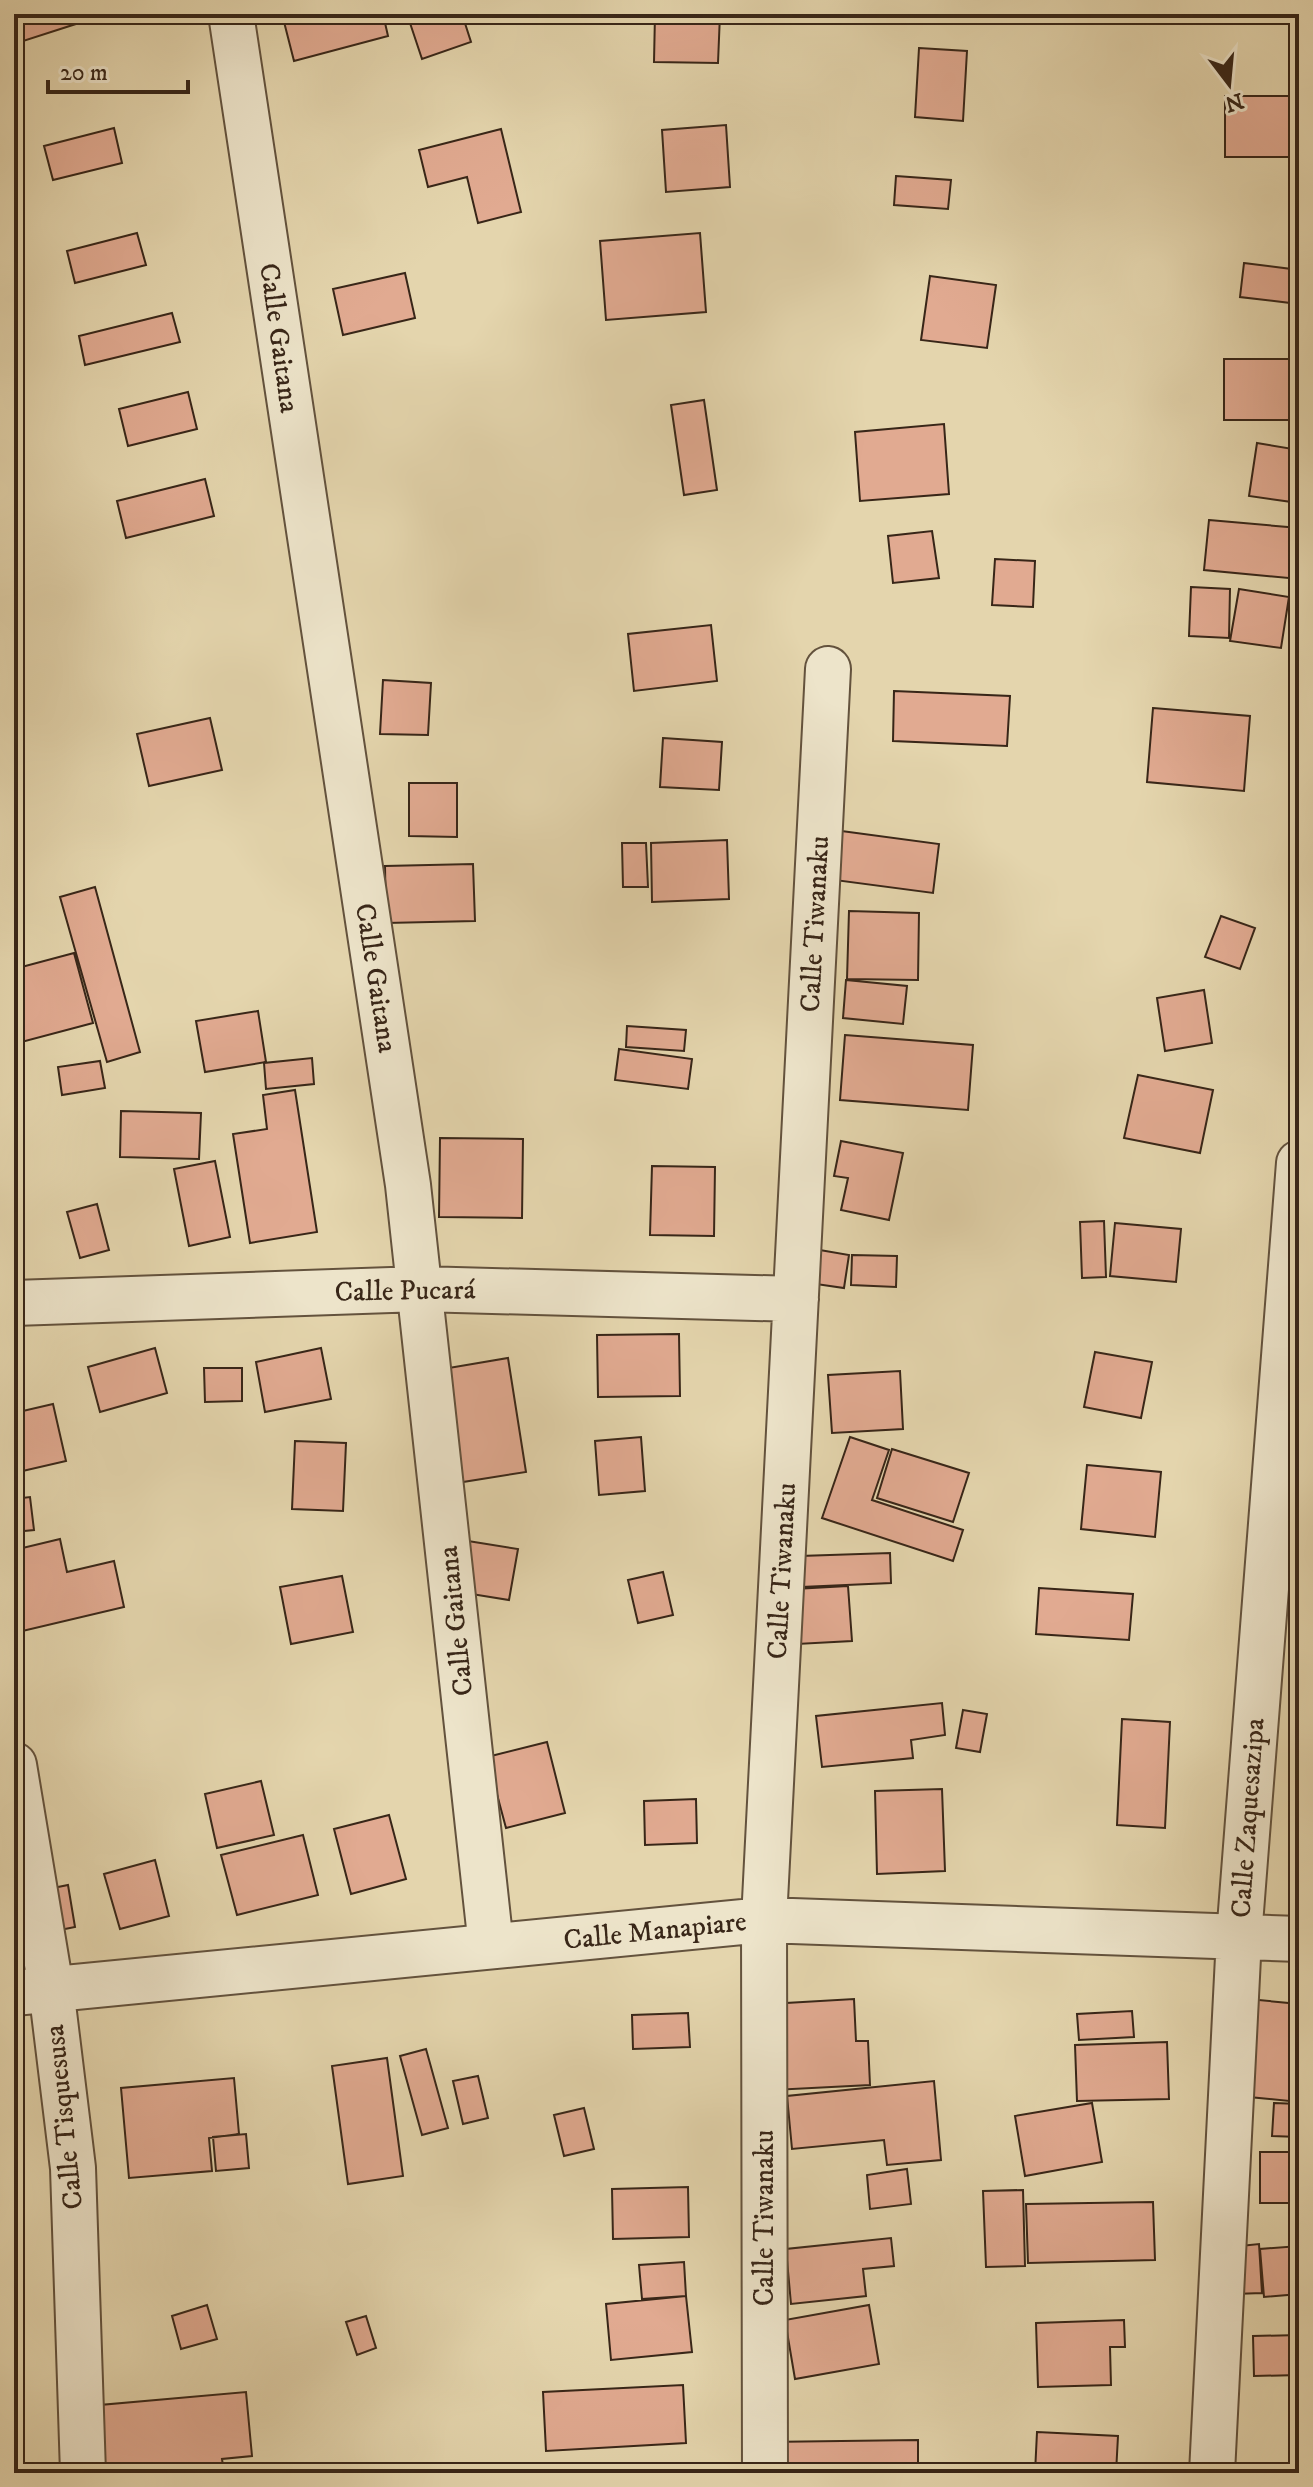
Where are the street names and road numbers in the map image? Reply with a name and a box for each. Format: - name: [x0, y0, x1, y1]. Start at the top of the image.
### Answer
- street label: Calle Gaitana: [251, 261, 307, 415]
- street label: Calle Tiwanaku: [793, 835, 837, 1013]
- street label: Calle Gaitana: [347, 901, 405, 1055]
- street label: Calle Pucará: [334, 1272, 476, 1310]
- street label: Calle Tiwanaku: [760, 1482, 804, 1660]
- street label: Calle Gaitana: [431, 1544, 481, 1698]
- street label: Calle Zaquesazipa: [1224, 1717, 1272, 1919]
- street label: Calle Manapiare: [562, 1904, 748, 1958]
- street label: Calle Tisquesusa: [37, 2023, 91, 2211]
- street label: Calle Tiwanaku: [747, 2130, 782, 2306]

